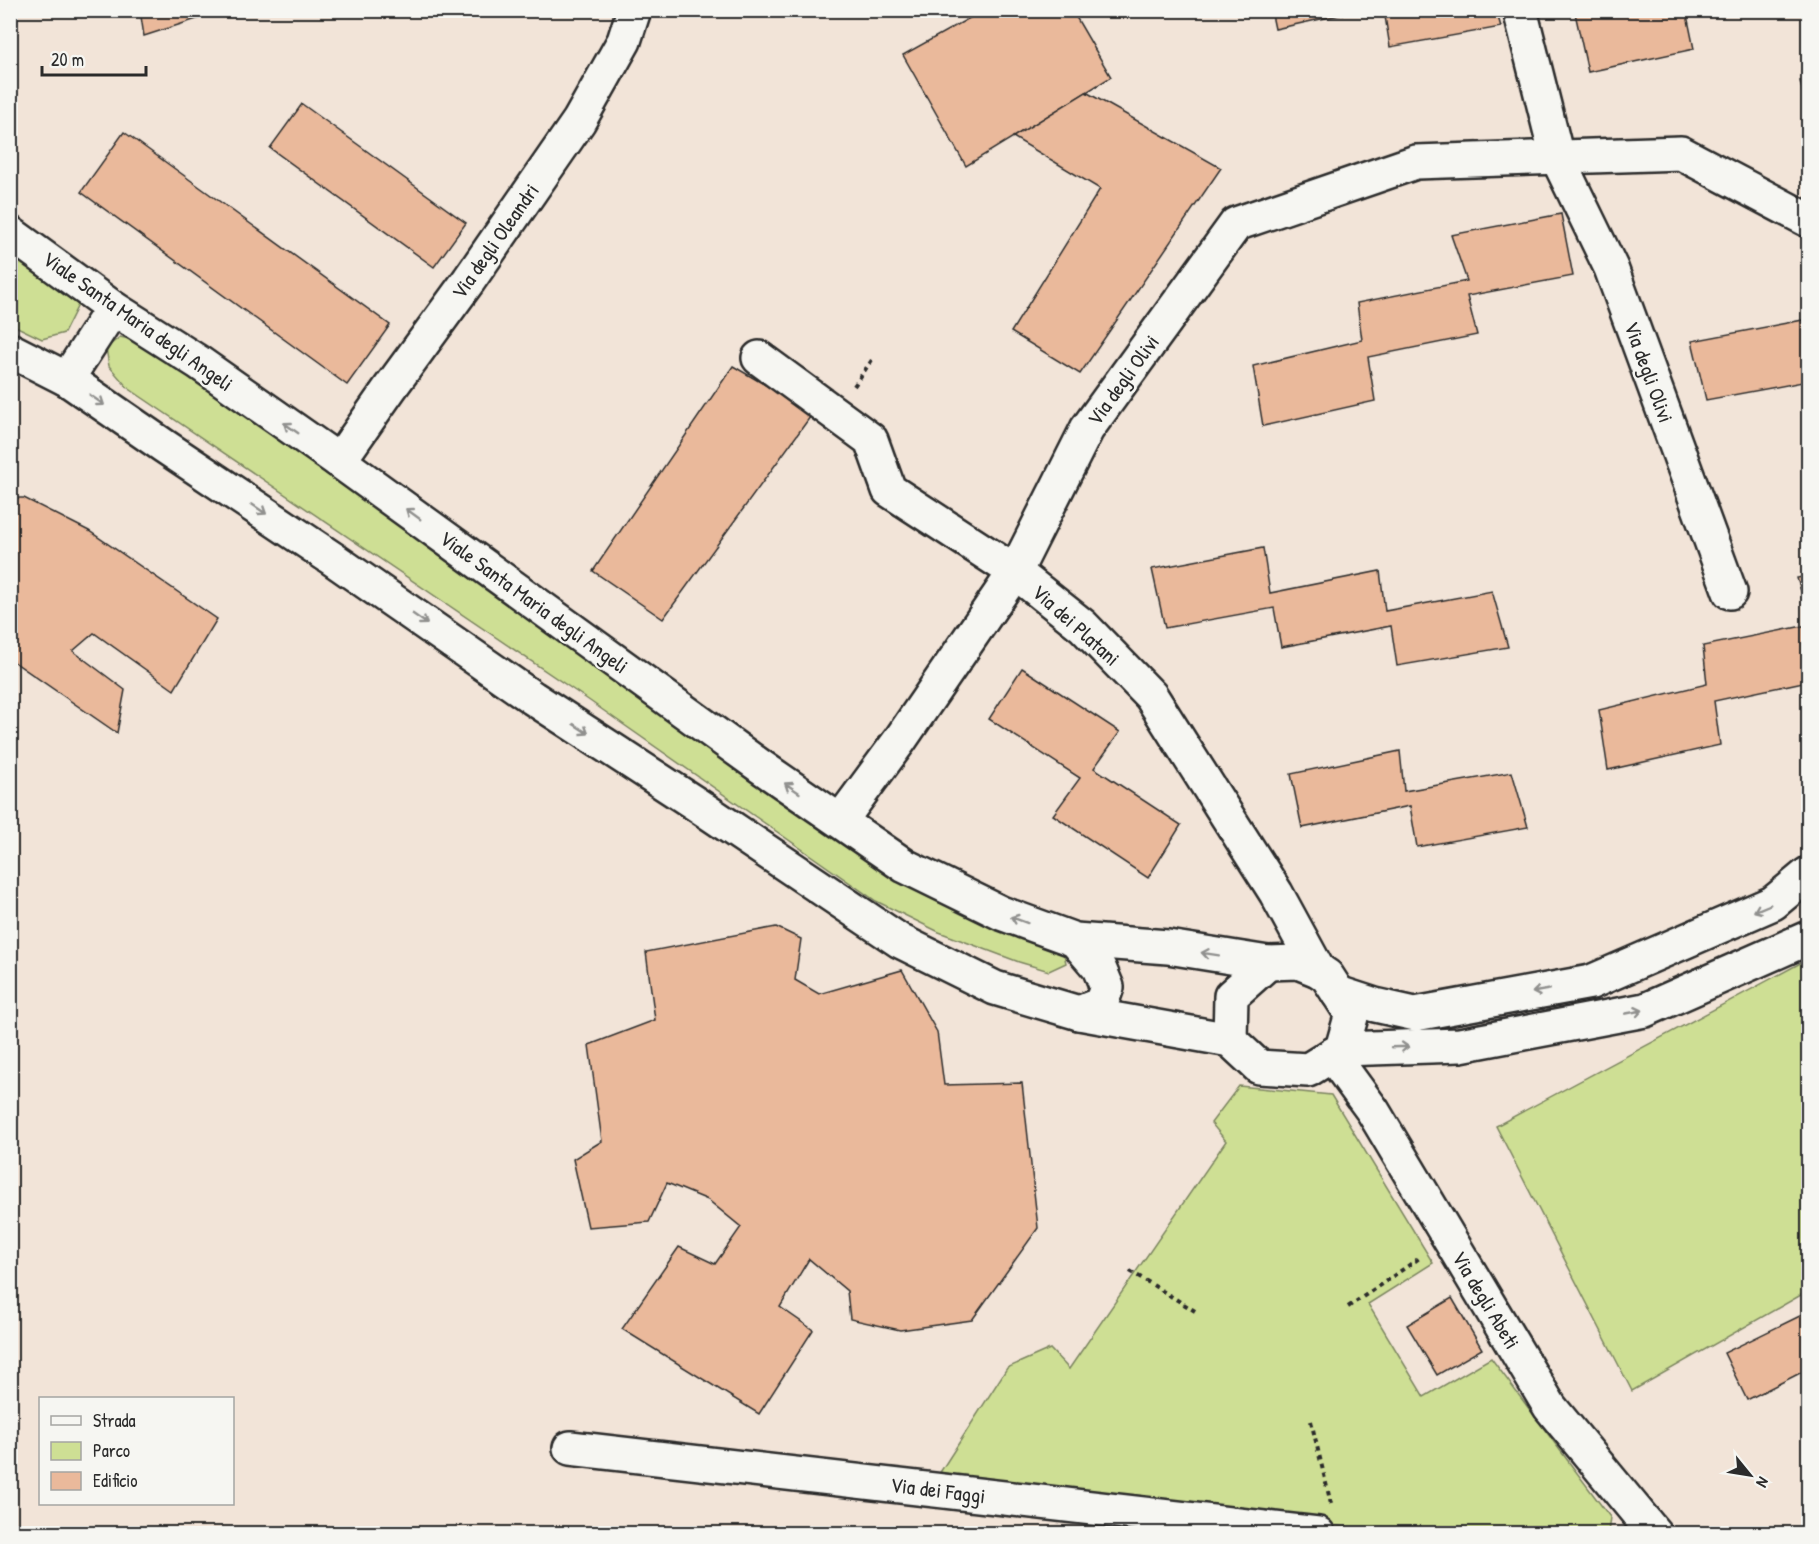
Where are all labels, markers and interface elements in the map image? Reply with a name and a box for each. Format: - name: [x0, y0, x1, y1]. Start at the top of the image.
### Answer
- scale bar: [42, 39, 146, 77]
- text: 20 m: [51, 47, 84, 72]
- street label: Via degli Oleandri: [444, 177, 546, 305]
- street label: Viale Santa Maria degli Angeli: [37, 244, 239, 398]
- street label: Via degli Olivi: [1617, 317, 1681, 427]
- street label: Via degli Olivi: [1080, 329, 1166, 431]
- one-way arrow: [89, 394, 105, 406]
- one-way arrow: [284, 422, 300, 434]
- one-way arrow: [250, 503, 267, 516]
- one-way arrow: [405, 508, 421, 520]
- street label: Viale Santa Maria degli Angeli: [434, 524, 634, 680]
- street label: Via dei Platani: [1026, 578, 1126, 672]
- one-way arrow: [411, 613, 428, 625]
- one-way arrow: [572, 723, 589, 735]
- one-way arrow: [784, 781, 801, 794]
- one-way arrow: [1753, 903, 1771, 914]
- one-way arrow: [1011, 913, 1029, 924]
- one-way arrow: [1201, 948, 1220, 959]
- one-way arrow: [1531, 986, 1551, 997]
- one-way arrow: [1624, 1006, 1644, 1017]
- one-way arrow: [1390, 1042, 1410, 1053]
- street label: Via degli Abeti: [1445, 1245, 1527, 1355]
- legend: [39, 1397, 234, 1505]
- text: Strada: [93, 1408, 136, 1433]
- text: Parco: [93, 1438, 130, 1463]
- north arrow: [1720, 1445, 1780, 1505]
- text: Edificio: [93, 1468, 137, 1493]
- street label: Via dei Faggi: [889, 1470, 987, 1510]
- text: N: [1751, 1473, 1775, 1492]

